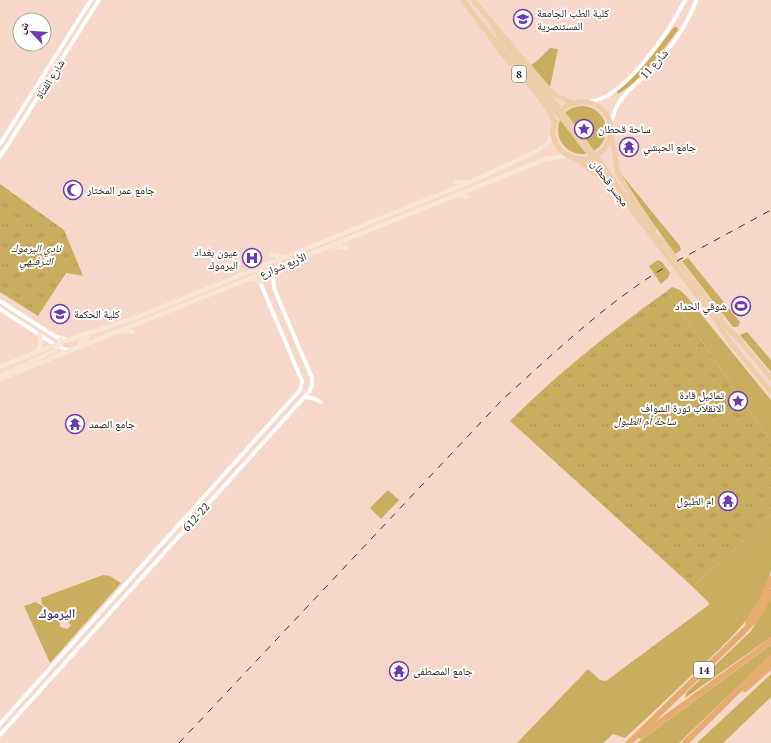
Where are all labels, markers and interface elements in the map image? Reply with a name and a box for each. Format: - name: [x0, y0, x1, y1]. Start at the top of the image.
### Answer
- place label: كلية الطب الجامعة المستنصرية: [537, 6, 609, 33]
- school or university icon: كلية الطب الجامعة المستنصرية: [512, 8, 534, 30]
- north arrow: [12, 12, 52, 52]
- text: ش: [14, 19, 33, 36]
- street label: شارع 11: [637, 46, 671, 82]
- street label: شارع الفتاة: [32, 57, 68, 101]
- road number: 8: [512, 66, 526, 82]
- place icon: ساحة قحطان: [573, 118, 595, 140]
- place label: ساحة قحطان: [598, 122, 651, 136]
- temple icon: جامع الحبشي: [618, 136, 640, 158]
- place label: جامع الحبشي: [643, 140, 696, 156]
- street label: مجسر قحطان: [588, 157, 632, 209]
- mosque icon: جامع عمر المختار: [62, 179, 84, 201]
- place label: جامع عمر المختار: [86, 183, 155, 197]
- park label: نادي اليرموك الترفيهي: [11, 241, 62, 270]
- place label: عيون بغداد اليرموك: [194, 245, 238, 272]
- hospital icon: عيون بغداد اليرموك: [241, 247, 263, 269]
- street label: الأربع شوارع: [257, 249, 309, 281]
- sports icon: شوقي الحداد: [730, 295, 752, 317]
- place label: شوقي الحداد: [675, 299, 727, 315]
- school or university icon: كلية الحكمة: [49, 303, 71, 325]
- place label: كلية الحكمة: [74, 307, 120, 321]
- place label: تماثيل قادة الانقلاب ثورة الشواف: [641, 388, 725, 415]
- place icon: تماثيل قادة الانقلاب ثورة الشواف: [727, 390, 749, 412]
- temple icon: جامع الصمد: [64, 413, 86, 435]
- park label: ساحة أم الطبول: [614, 414, 677, 429]
- place label: جامع الصمد: [89, 417, 135, 431]
- temple icon: ام الطبول: [717, 490, 739, 512]
- place label: ام الطبول: [677, 494, 714, 508]
- street label: 612-22: [179, 500, 213, 534]
- district label: اليرموك: [39, 604, 75, 622]
- temple icon: جامع المصطفى: [388, 660, 410, 682]
- road number: 14: [694, 662, 714, 678]
- place label: جامع المصطفى: [413, 664, 473, 678]

